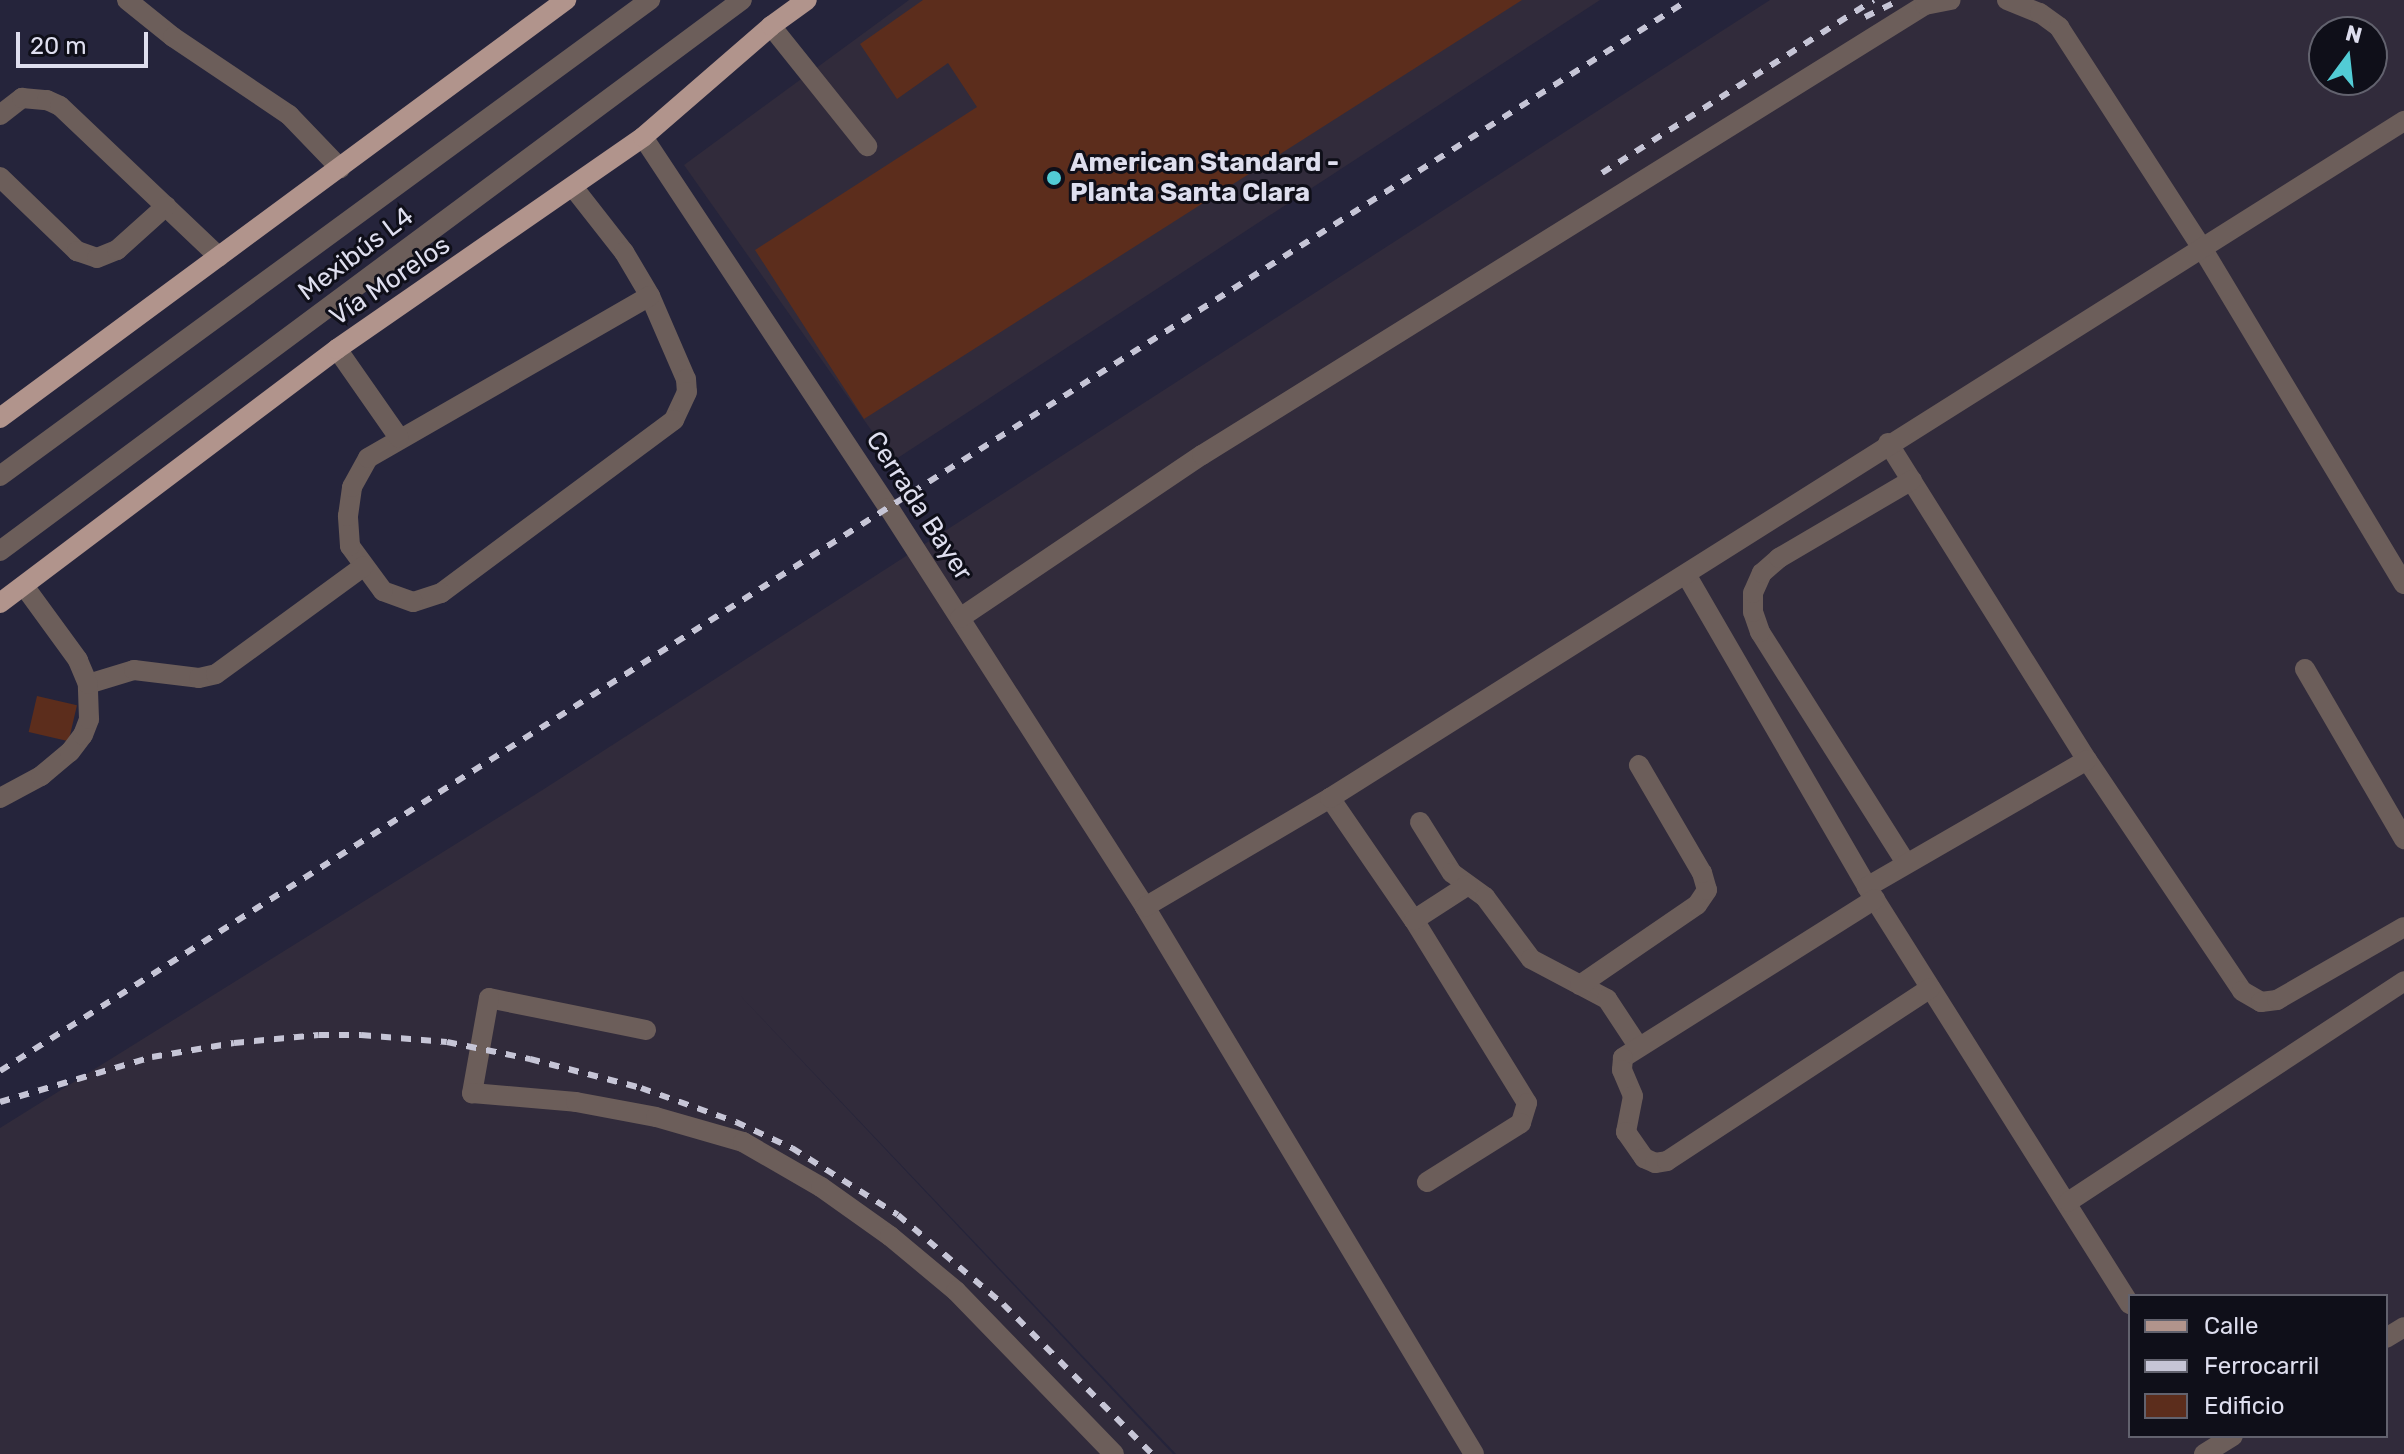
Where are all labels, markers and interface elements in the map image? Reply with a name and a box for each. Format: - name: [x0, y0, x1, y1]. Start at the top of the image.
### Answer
- scale bar: [20, 16, 152, 66]
- north arrow: [2308, 16, 2388, 96]
- text: N: [2343, 19, 2365, 49]
- text: 20 m: [30, 32, 87, 60]
- place label: American Standard - Planta Santa Clara: [1070, 147, 1339, 208]
- marker: American Standard - Planta Santa Clara: [1045, 169, 1063, 187]
- street label: Mexibús L4: [292, 201, 420, 307]
- street label: Vía Morelos: [324, 229, 456, 333]
- street label: Cerrada Bayer: [859, 425, 979, 587]
- legend: [2128, 1294, 2388, 1438]
- text: Calle: [2204, 1312, 2258, 1340]
- text: Ferrocarril: [2204, 1352, 2319, 1380]
- text: Edificio: [2204, 1392, 2285, 1420]

